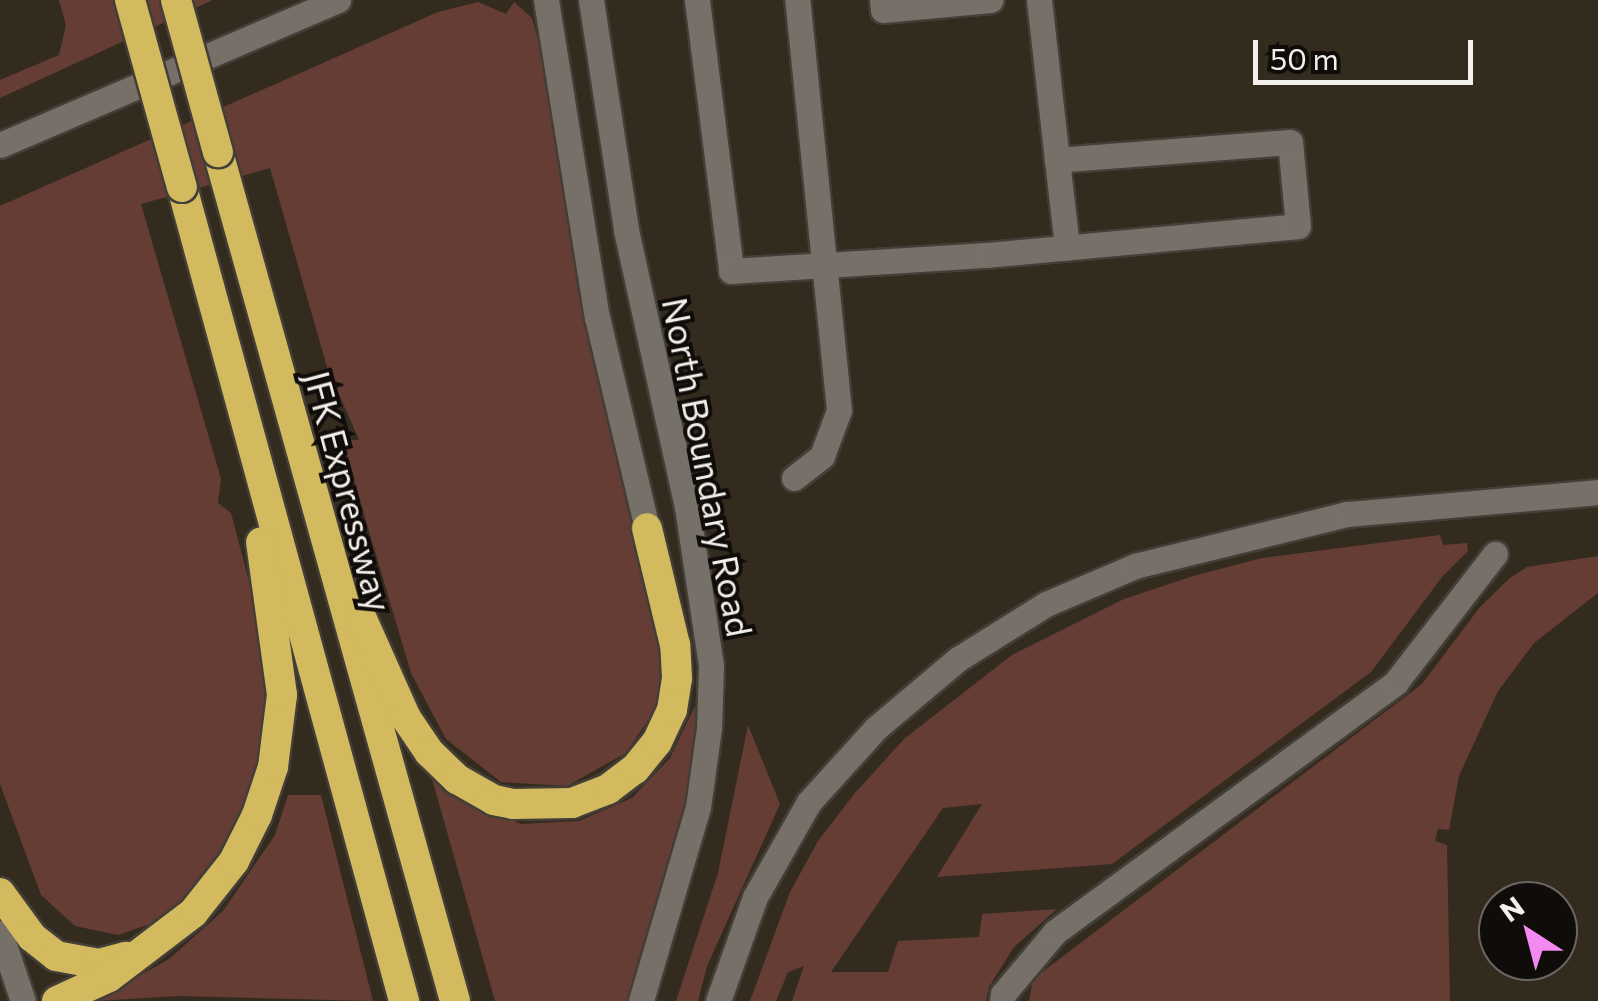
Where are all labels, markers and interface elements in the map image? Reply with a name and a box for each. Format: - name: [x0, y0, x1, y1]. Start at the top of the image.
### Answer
- scale bar: [1258, 20, 1478, 82]
- text: 50 m: [1270, 39, 1339, 76]
- street label: North Boundary Road: [655, 294, 761, 640]
- street label: JFK Expressway: [297, 366, 401, 616]
- north arrow: [1478, 881, 1578, 981]
- text: N: [1493, 888, 1530, 928]

